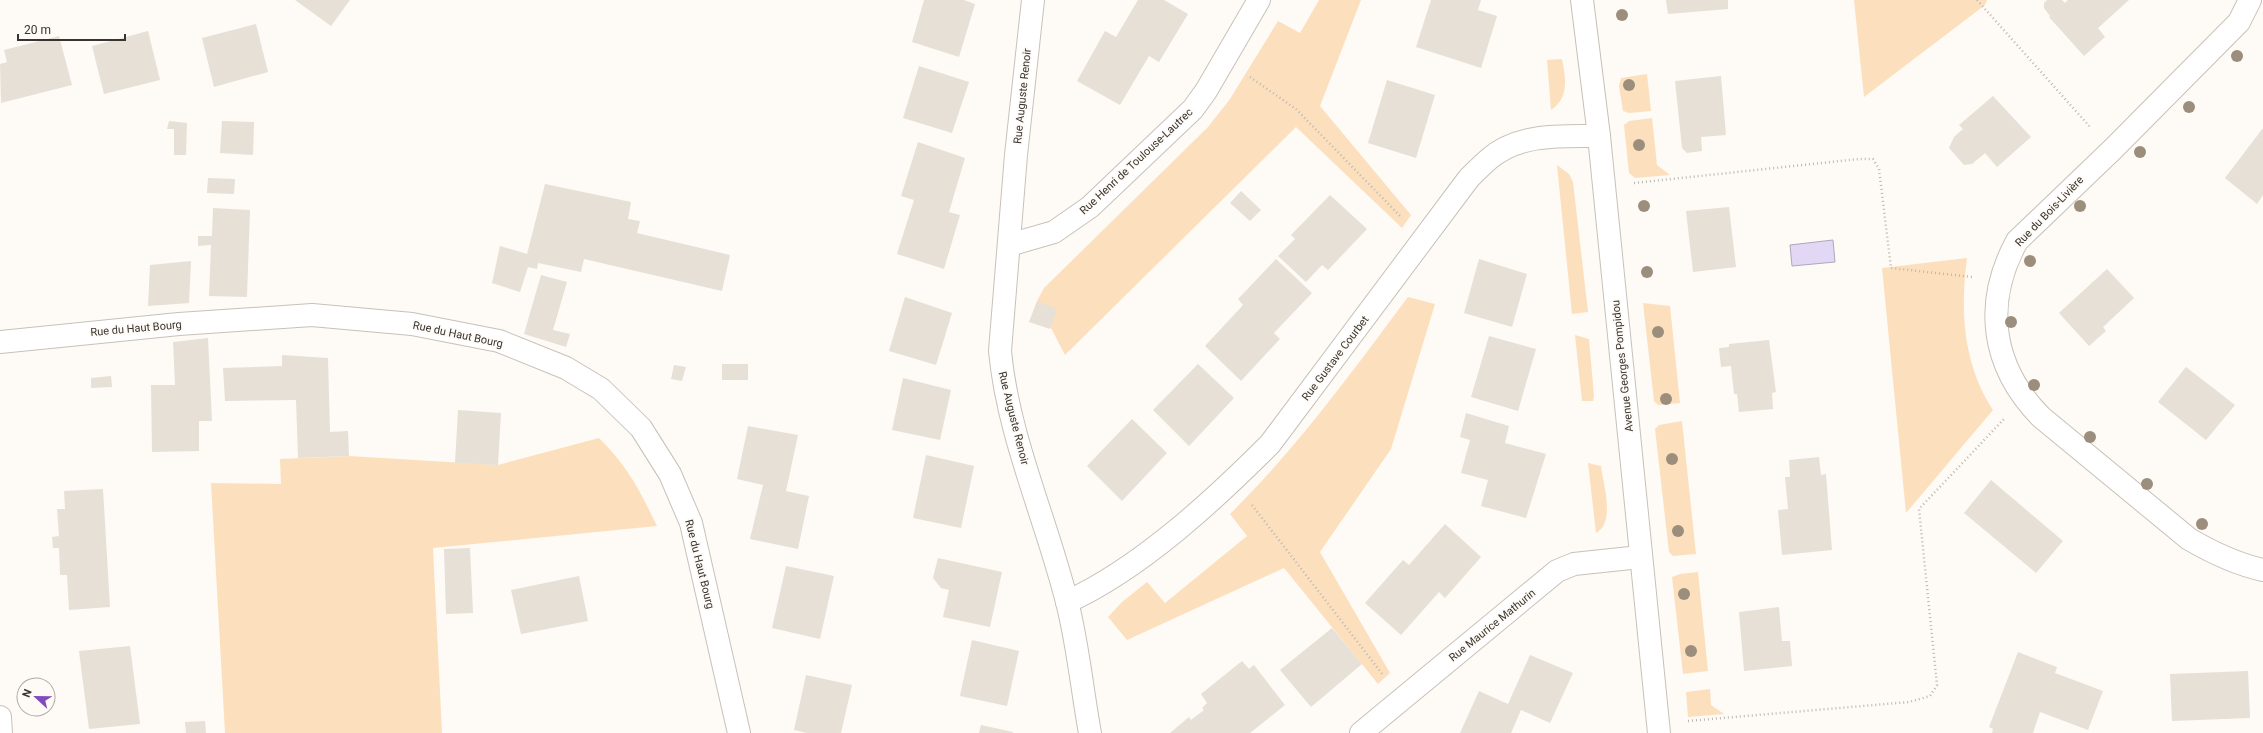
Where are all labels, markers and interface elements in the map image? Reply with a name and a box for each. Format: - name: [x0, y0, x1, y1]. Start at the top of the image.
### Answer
- scale bar: [18, 16, 125, 42]
- text: 20 m: [24, 23, 51, 37]
- street label: Rue Auguste Renoir: [1011, 47, 1034, 144]
- street label: Rue Henri de Toulouse-Lautrec: [1077, 105, 1196, 217]
- street label: Rue du Bois-Livière: [2012, 173, 2086, 249]
- street label: Avenue Georges Pompidou: [1609, 299, 1636, 433]
- street label: Rue Gustave Courbet: [1299, 313, 1372, 403]
- street label: Rue du Haut Bourg: [90, 318, 182, 339]
- street label: Rue du Haut Bourg: [412, 319, 504, 350]
- street label: Rue Auguste Renoir: [996, 370, 1032, 467]
- street label: Rue du Haut Bourg: [682, 518, 717, 610]
- street label: Rue Maurice Mathurin: [1446, 586, 1538, 664]
- north arrow: [16, 677, 56, 717]
- text: N: [20, 687, 35, 699]

